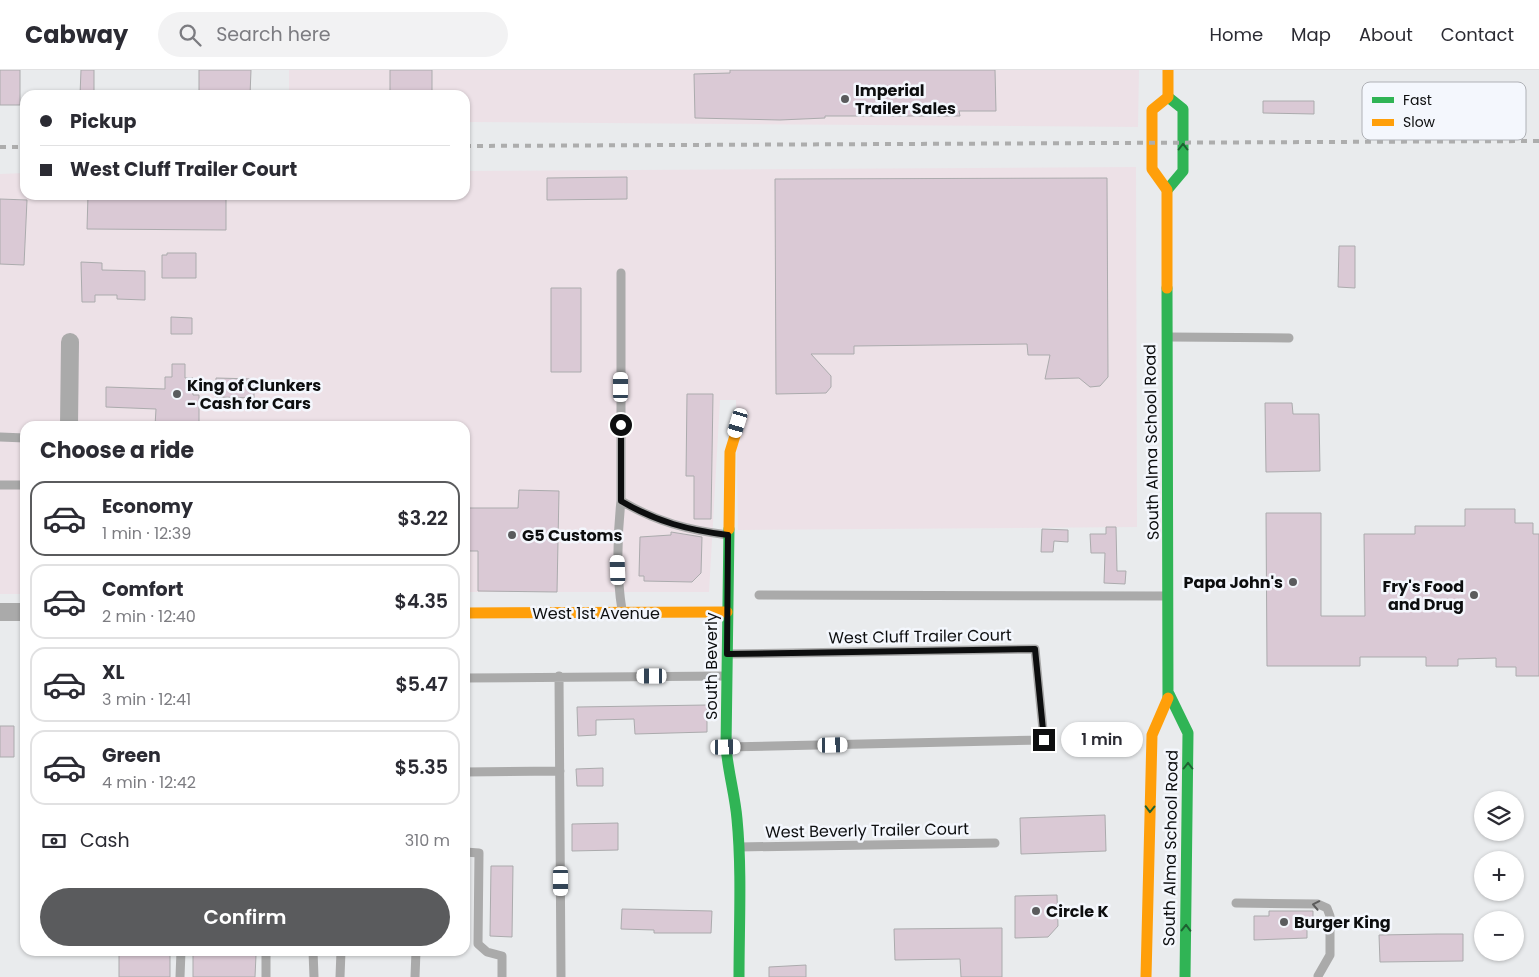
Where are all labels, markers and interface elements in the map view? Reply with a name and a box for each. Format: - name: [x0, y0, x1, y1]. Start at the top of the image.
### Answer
- search box: [158, 12, 508, 57]
- text: Cabway: [25, 18, 128, 51]
- icon: search: [176, 21, 204, 49]
- text: Search here: [216, 21, 331, 48]
- text: Home: [1209, 22, 1263, 47]
- text: Map: [1291, 22, 1331, 47]
- text: About: [1359, 22, 1413, 47]
- text: Contact: [1441, 22, 1514, 47]
- place label: Imperial Trailer Sales: [855, 79, 956, 120]
- legend: [1362, 82, 1526, 140]
- text: Fast: [1403, 90, 1432, 110]
- marker: Imperial Trailer Sales: [839, 93, 851, 105]
- text: Pickup: [70, 108, 136, 135]
- text: Slow: [1403, 112, 1436, 132]
- one-way arrow: [1178, 142, 1188, 150]
- text: West Cluff Trailer Court: [70, 156, 297, 183]
- street label: South Alma School Road: [1138, 344, 1165, 540]
- car: [613, 372, 628, 402]
- place label: King of Clunkers - Cash for Cars: [187, 374, 321, 415]
- marker: King of Clunkers - Cash for Cars: [171, 388, 183, 400]
- car: [726, 406, 749, 440]
- route start: [610, 414, 632, 436]
- text: Choose a ride: [40, 435, 194, 466]
- text: Economy: [102, 493, 193, 520]
- icon: car: [42, 496, 87, 541]
- text: $3.22: [397, 505, 448, 532]
- text: 1 min · 12:39: [102, 522, 191, 545]
- place label: G5 Customs: [522, 524, 623, 547]
- marker: G5 Customs: [506, 529, 518, 541]
- car: [609, 555, 626, 585]
- place label: Papa John's: [1184, 571, 1283, 594]
- place label: Fry's Food and Drug: [1382, 575, 1464, 616]
- text: Comfort: [102, 576, 184, 603]
- marker: Papa John's: [1287, 576, 1299, 588]
- icon: car: [42, 579, 87, 624]
- text: $4.35: [394, 588, 448, 615]
- marker: Fry's Food and Drug: [1468, 589, 1480, 601]
- street label: West 1st Avenue: [532, 602, 660, 625]
- text: 2 min · 12:40: [102, 605, 196, 628]
- street label: South Beverly: [700, 612, 723, 720]
- street label: West Cluff Trailer Court: [828, 623, 1012, 650]
- text: XL: [102, 659, 125, 686]
- icon: car: [42, 662, 87, 707]
- car: [637, 669, 667, 684]
- text: $5.47: [395, 671, 448, 698]
- text: 3 min · 12:41: [102, 688, 191, 711]
- callout: 1 min: [1062, 722, 1144, 758]
- text: 1 min: [1081, 728, 1123, 751]
- route end: [1033, 729, 1055, 751]
- car: [817, 737, 848, 753]
- car: [710, 739, 741, 755]
- text: Green: [102, 742, 161, 769]
- icon: car: [42, 745, 87, 790]
- street label: South Alma School Road: [1157, 750, 1184, 946]
- text: $5.35: [395, 754, 448, 781]
- one-way arrow: [1183, 762, 1193, 770]
- text: 4 min · 12:42: [102, 771, 196, 794]
- map controls: [1474, 791, 1524, 961]
- button: layers: [1474, 791, 1524, 841]
- one-way arrow: [1145, 806, 1155, 814]
- street label: West Beverly Trailer Court: [765, 817, 969, 844]
- icon: cash: [40, 827, 68, 855]
- text: Cash: [80, 827, 130, 854]
- text: 310 m: [405, 829, 450, 852]
- button: +: [1474, 851, 1524, 901]
- car: [553, 866, 568, 896]
- button: Confirm: [40, 888, 450, 946]
- place label: Circle K: [1046, 900, 1109, 923]
- one-way arrow: [1311, 901, 1320, 911]
- marker: Circle K: [1030, 905, 1042, 917]
- place label: Burger King: [1294, 911, 1391, 934]
- button: −: [1474, 911, 1524, 961]
- marker: Burger King: [1278, 916, 1290, 928]
- one-way arrow: [1181, 924, 1191, 932]

